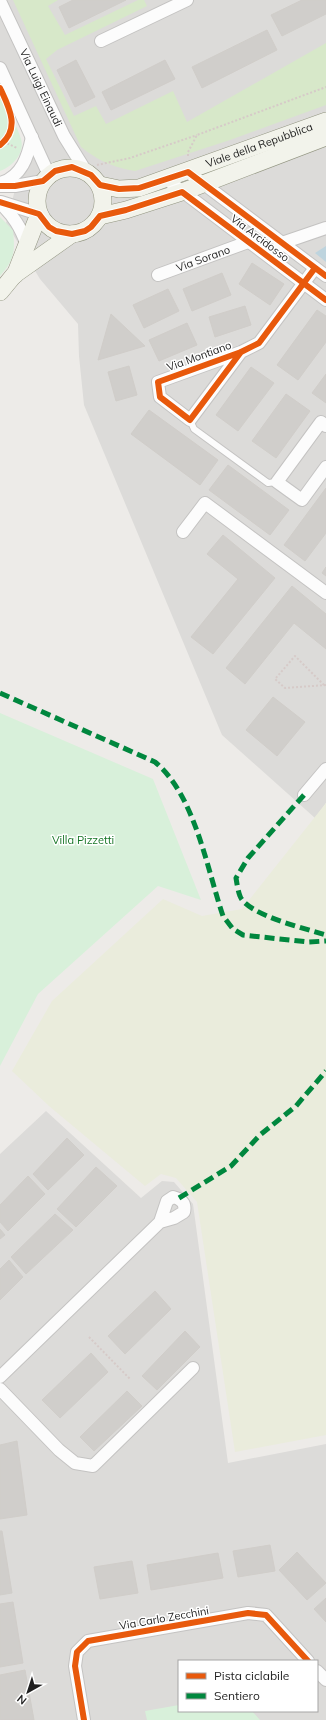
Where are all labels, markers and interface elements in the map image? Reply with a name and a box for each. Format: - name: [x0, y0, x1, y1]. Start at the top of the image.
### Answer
- street label: Via Luigi Einaudi: [17, 47, 66, 129]
- street label: Viale della Repubblica: [204, 119, 314, 171]
- street label: Via Arcidosso: [228, 211, 292, 265]
- street label: Via Sorano: [174, 242, 232, 275]
- street label: Via Montiano: [165, 338, 233, 374]
- park label: Villa Pizzetti: [52, 833, 114, 847]
- street label: Via Carlo Zecchini: [118, 1603, 210, 1633]
- legend: [178, 1660, 318, 1712]
- text: Pista ciclabile: [214, 1668, 289, 1683]
- north arrow: [8, 1672, 48, 1712]
- text: Sentiero: [214, 1688, 260, 1703]
- text: N: [14, 1692, 29, 1708]

